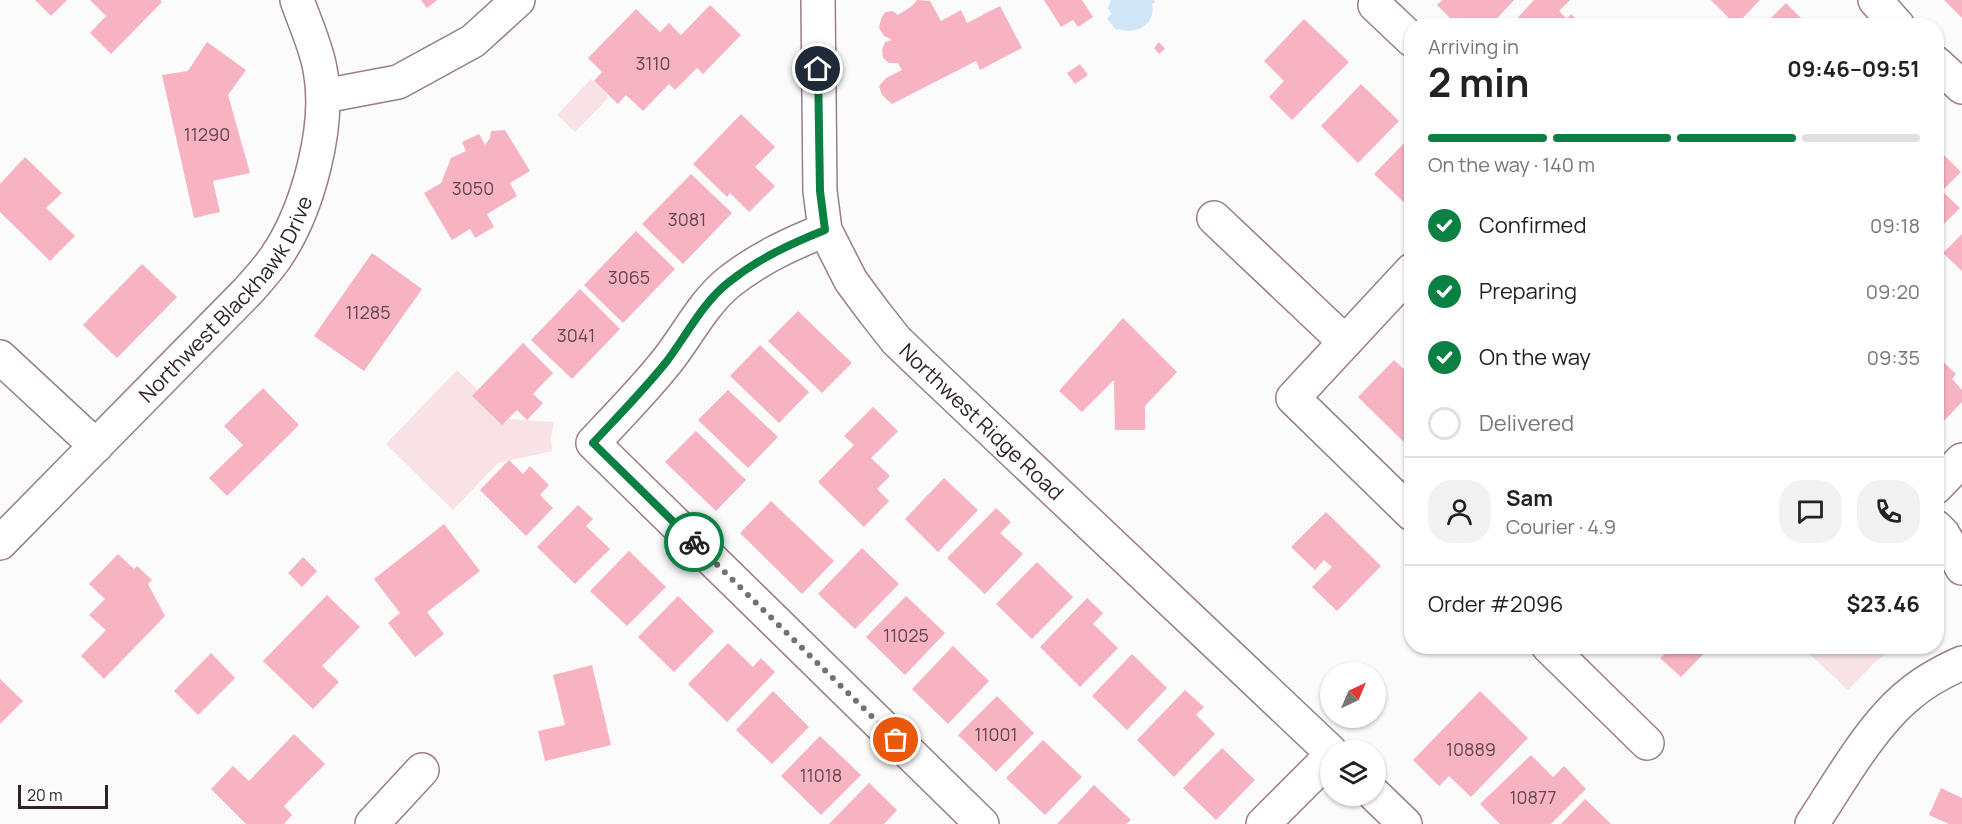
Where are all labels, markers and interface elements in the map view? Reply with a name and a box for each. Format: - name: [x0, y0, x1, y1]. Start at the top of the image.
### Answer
- text: Arriving in: [1428, 33, 1519, 60]
- pin: [792, 43, 843, 94]
- house number: 3110: [636, 51, 670, 75]
- icon: home: [801, 52, 834, 85]
- text: 09:46–09:51: [1787, 54, 1920, 84]
- text: 2 min: [1428, 55, 1529, 109]
- house number: 11290: [184, 122, 230, 146]
- text: On the way · 140 m: [1428, 151, 1595, 178]
- house number: 3050: [452, 176, 494, 200]
- street label: Northwest Blackhawk Drive: [132, 192, 318, 408]
- house number: 3081: [668, 207, 706, 231]
- icon: check: [1428, 209, 1461, 242]
- text: Confirmed: [1479, 210, 1587, 240]
- text: 09:18: [1870, 212, 1920, 239]
- house number: 3065: [608, 265, 650, 289]
- icon: check: [1428, 275, 1461, 308]
- text: Preparing: [1479, 276, 1577, 306]
- text: 09:20: [1866, 278, 1920, 305]
- house number: 11285: [345, 300, 391, 324]
- house number: 3041: [557, 323, 595, 347]
- street label: Northwest Ridge Road: [894, 337, 1070, 506]
- icon: check: [1428, 341, 1461, 374]
- text: On the way: [1479, 342, 1591, 372]
- text: 09:35: [1867, 344, 1920, 371]
- text: Delivered: [1479, 408, 1574, 438]
- button: person: [1428, 480, 1491, 543]
- button: chat: [1779, 480, 1842, 543]
- button: phone: [1857, 480, 1920, 543]
- text: Sam: [1506, 483, 1553, 513]
- courier: [664, 512, 724, 572]
- text: Courier · 4.9: [1506, 513, 1616, 540]
- icon: bike: [678, 526, 711, 559]
- text: Order #2096: [1428, 589, 1563, 619]
- text: $23.46: [1847, 589, 1920, 619]
- house number: 11025: [883, 623, 929, 647]
- north arrow: [1320, 662, 1386, 728]
- map controls: [1320, 662, 1386, 806]
- pin: [870, 714, 921, 765]
- house number: 11001: [974, 722, 1018, 746]
- icon: bag: [879, 723, 912, 756]
- house number: 10889: [1446, 737, 1496, 761]
- button: layers: [1320, 740, 1386, 806]
- house number: 11018: [800, 763, 842, 787]
- scale bar: [18, 782, 108, 810]
- text: 20 m: [27, 784, 63, 806]
- house number: 10877: [1509, 785, 1557, 809]

